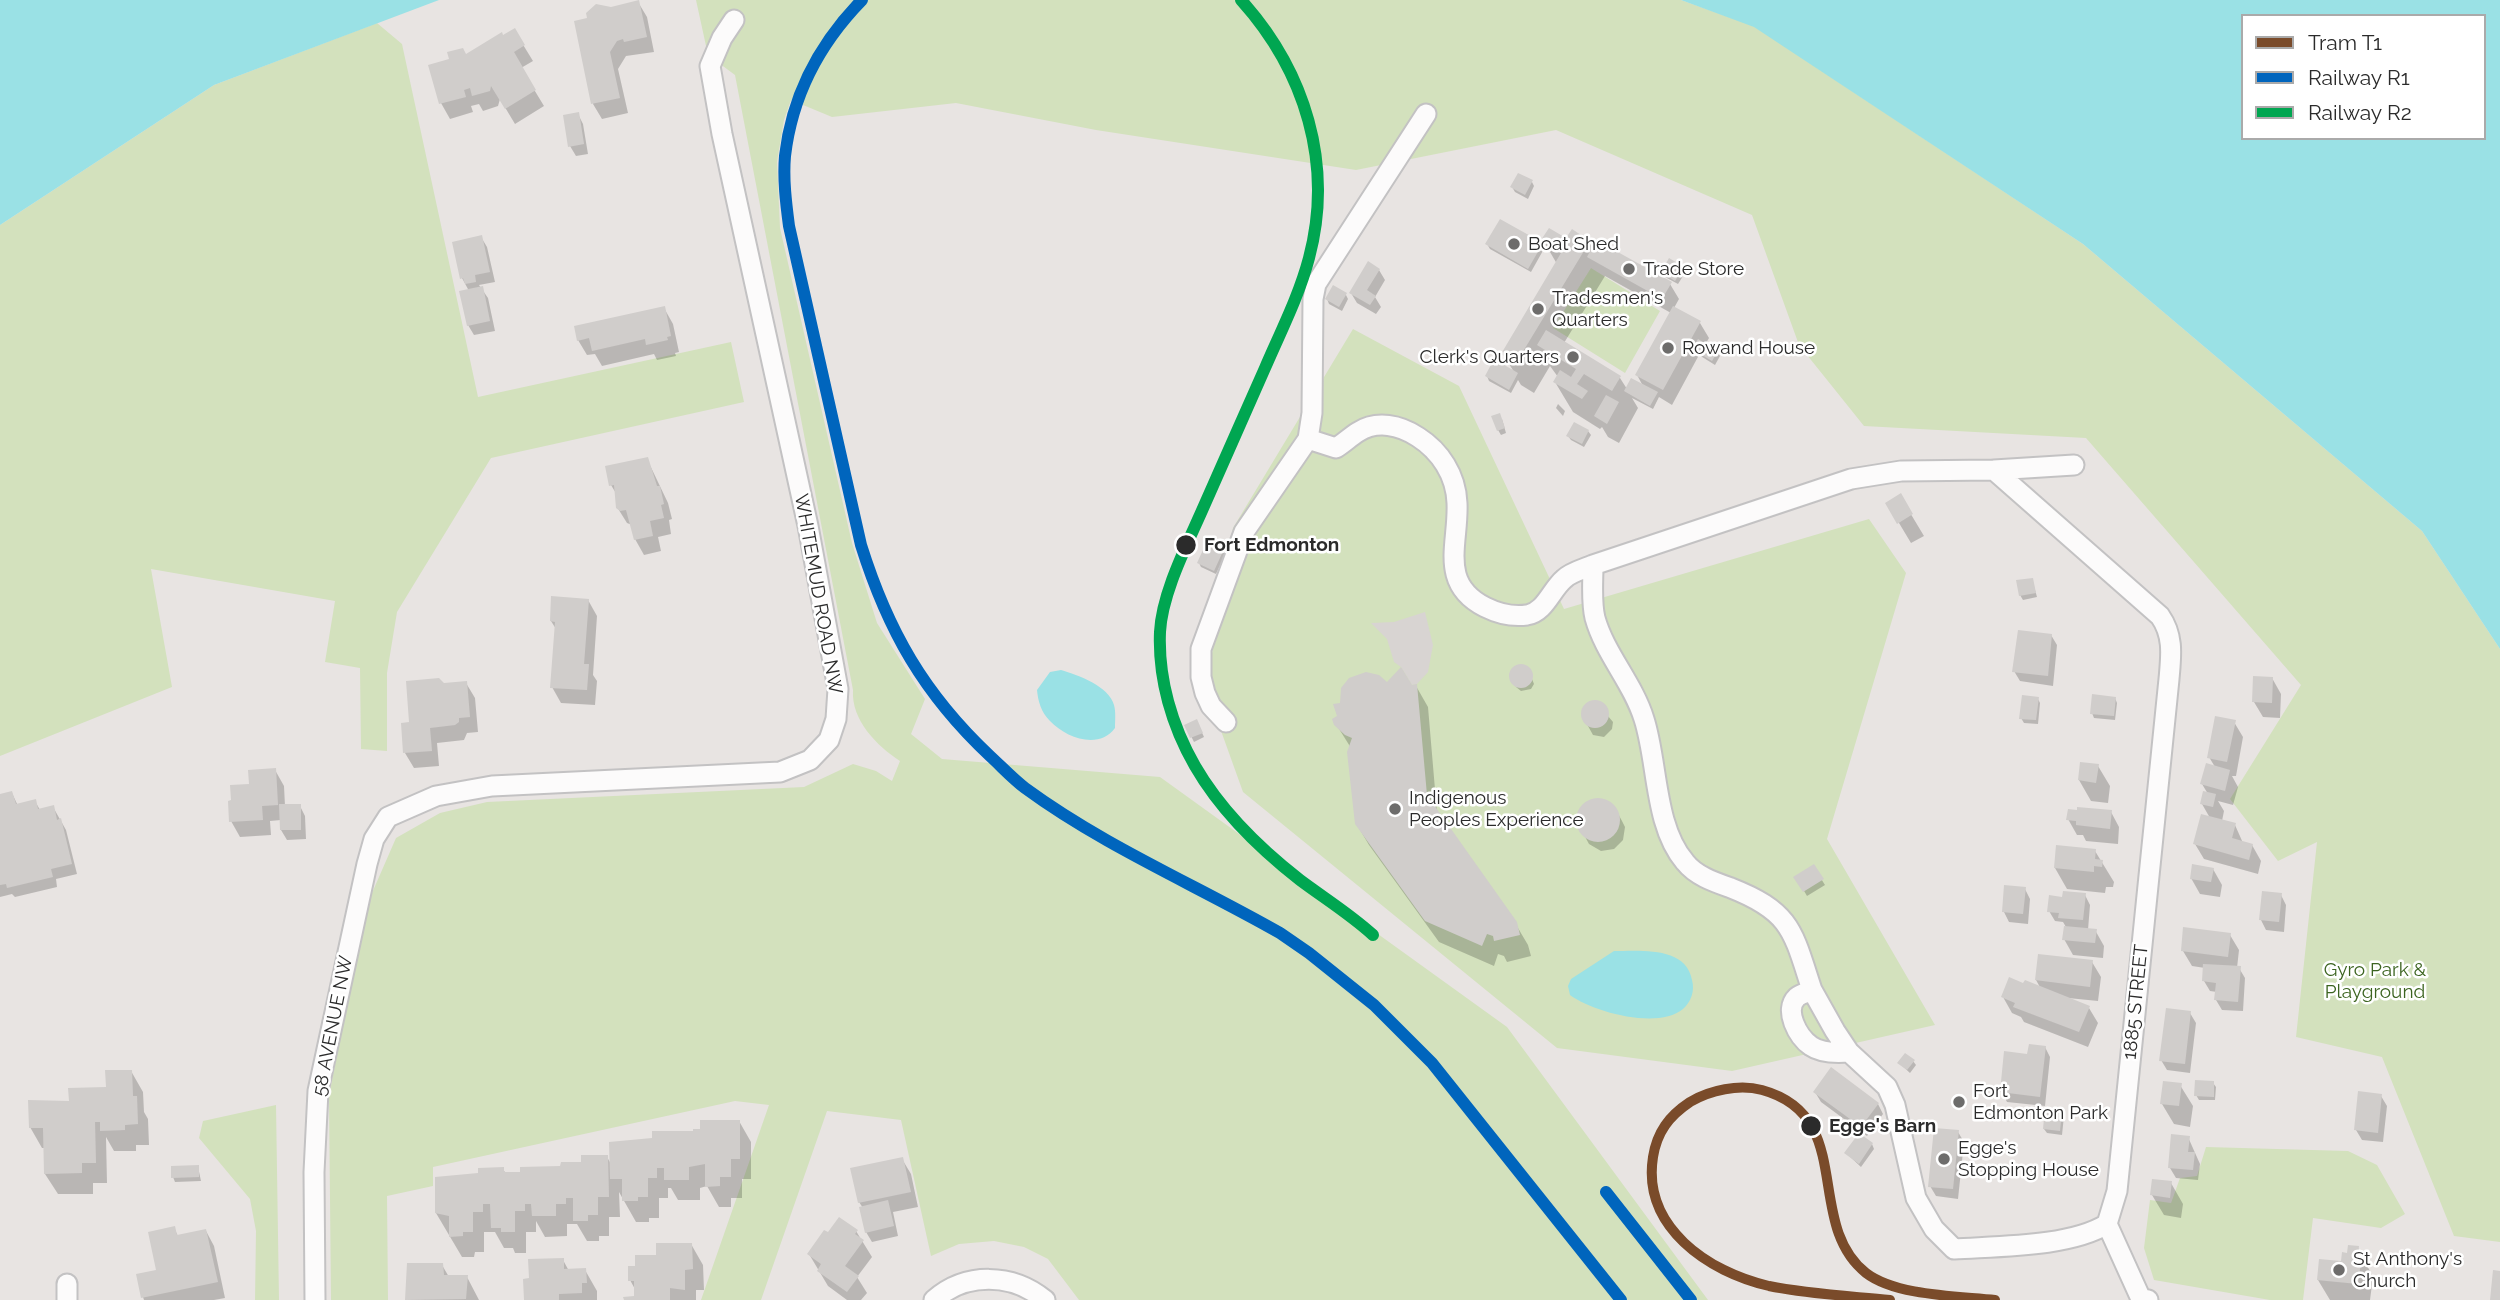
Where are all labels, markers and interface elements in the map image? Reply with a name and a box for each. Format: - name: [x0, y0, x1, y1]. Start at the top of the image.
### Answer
- legend: [2241, 14, 2486, 140]
- text: Tram T1: [2308, 30, 2382, 55]
- text: Railway R1: [2308, 65, 2410, 90]
- text: Railway R2: [2308, 100, 2412, 125]
- place label: Boat Shed: [1528, 233, 1619, 255]
- marker: Boat Shed: [1506, 236, 1522, 252]
- place label: Trade Store: [1643, 258, 1744, 280]
- marker: Trade Store: [1621, 261, 1637, 277]
- place label: Tradesmen's Quarters: [1552, 287, 1663, 331]
- marker: Tradesmen's Quarters: [1530, 301, 1546, 317]
- place label: Rowand House: [1682, 337, 1815, 359]
- marker: Rowand House: [1660, 340, 1676, 356]
- place label: Clerk's Quarters: [1420, 346, 1559, 368]
- marker: Clerk's Quarters: [1565, 349, 1581, 365]
- street label: WHITEMUD ROAD NW: [789, 492, 847, 696]
- marker: Fort Edmonton: [1174, 533, 1198, 557]
- place label: Fort Edmonton: [1204, 534, 1339, 556]
- place label: Indigenous Peoples Experience: [1409, 787, 1584, 831]
- marker: Indigenous Peoples Experience: [1387, 801, 1403, 817]
- street label: 1885 STREET: [2119, 943, 2153, 1061]
- street label: 58 AVENUE NW: [308, 954, 358, 1098]
- park label: Gyro Park & Playground: [2324, 959, 2426, 1003]
- place label: Fort Edmonton Park: [1973, 1080, 2108, 1124]
- marker: Fort Edmonton Park: [1951, 1094, 1967, 1110]
- marker: Egge's Barn: [1799, 1114, 1823, 1138]
- place label: Egge's Barn: [1829, 1115, 1936, 1137]
- place label: Egge's Stopping House: [1958, 1137, 2099, 1181]
- marker: Egge's Stopping House: [1936, 1151, 1952, 1167]
- place label: St Anthony's Church: [2353, 1248, 2462, 1292]
- marker: St Anthony's Church: [2331, 1262, 2347, 1278]

